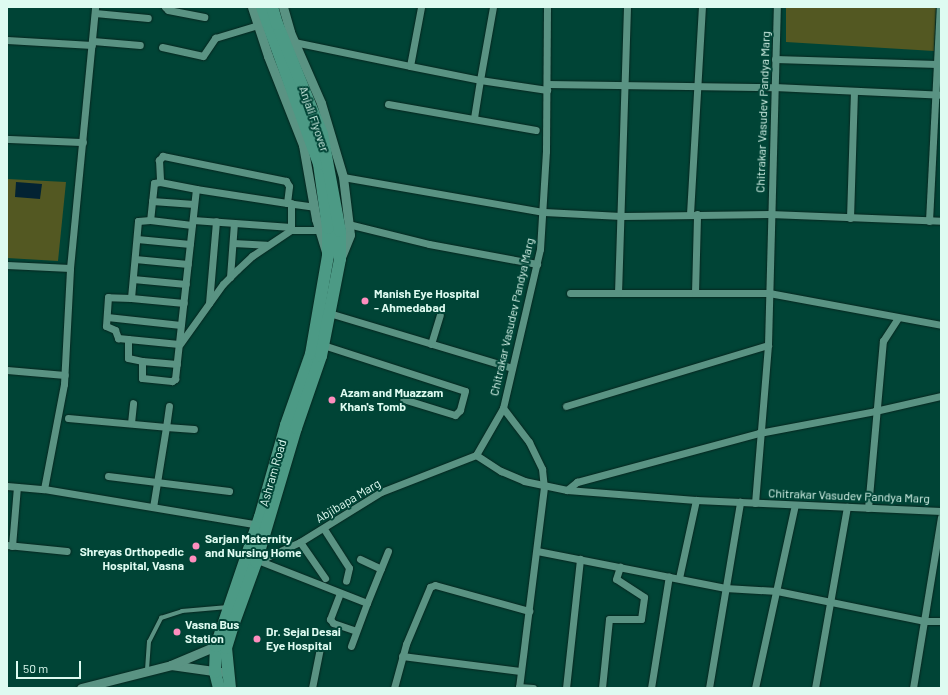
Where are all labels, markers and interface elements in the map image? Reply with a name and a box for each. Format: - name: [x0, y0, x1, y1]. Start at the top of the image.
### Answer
- street label: Chitrakar Vasudev Pandya Marg: [753, 31, 773, 193]
- street label: Anjali Flyover: [296, 84, 332, 154]
- street label: Chitrakar Vasudev Pandya Marg: [487, 237, 537, 397]
- place label: Manish Eye Hospital - Ahmedabad: [374, 287, 479, 315]
- marker: Manish Eye Hospital - Ahmedabad: [359, 295, 371, 307]
- place label: Azam and Muazzam Khan's Tomb: [340, 386, 443, 414]
- marker: Azam and Muazzam Khan's Tomb: [327, 395, 337, 405]
- street label: Ashram Road: [257, 438, 289, 508]
- street label: Abjibapa Marg: [313, 476, 383, 526]
- street label: Chitrakar Vasudev Pandya Marg: [768, 486, 930, 506]
- place label: Sarjan Maternity and Nursing Home: [205, 532, 302, 560]
- marker: Sarjan Maternity and Nursing Home: [190, 540, 202, 552]
- place label: Shreyas Orthopedic Hospital, Vasna: [80, 545, 184, 573]
- marker: Shreyas Orthopedic Hospital, Vasna: [187, 553, 199, 565]
- place label: Vasna Bus Station: [185, 618, 239, 646]
- place label: Dr. Sejal Desai Eye Hospital: [266, 625, 341, 653]
- marker: Vasna Bus Station: [172, 627, 182, 637]
- marker: Dr. Sejal Desai Eye Hospital: [251, 633, 263, 645]
- scale bar: [18, 653, 83, 679]
- text: 50 m: [23, 661, 48, 675]

